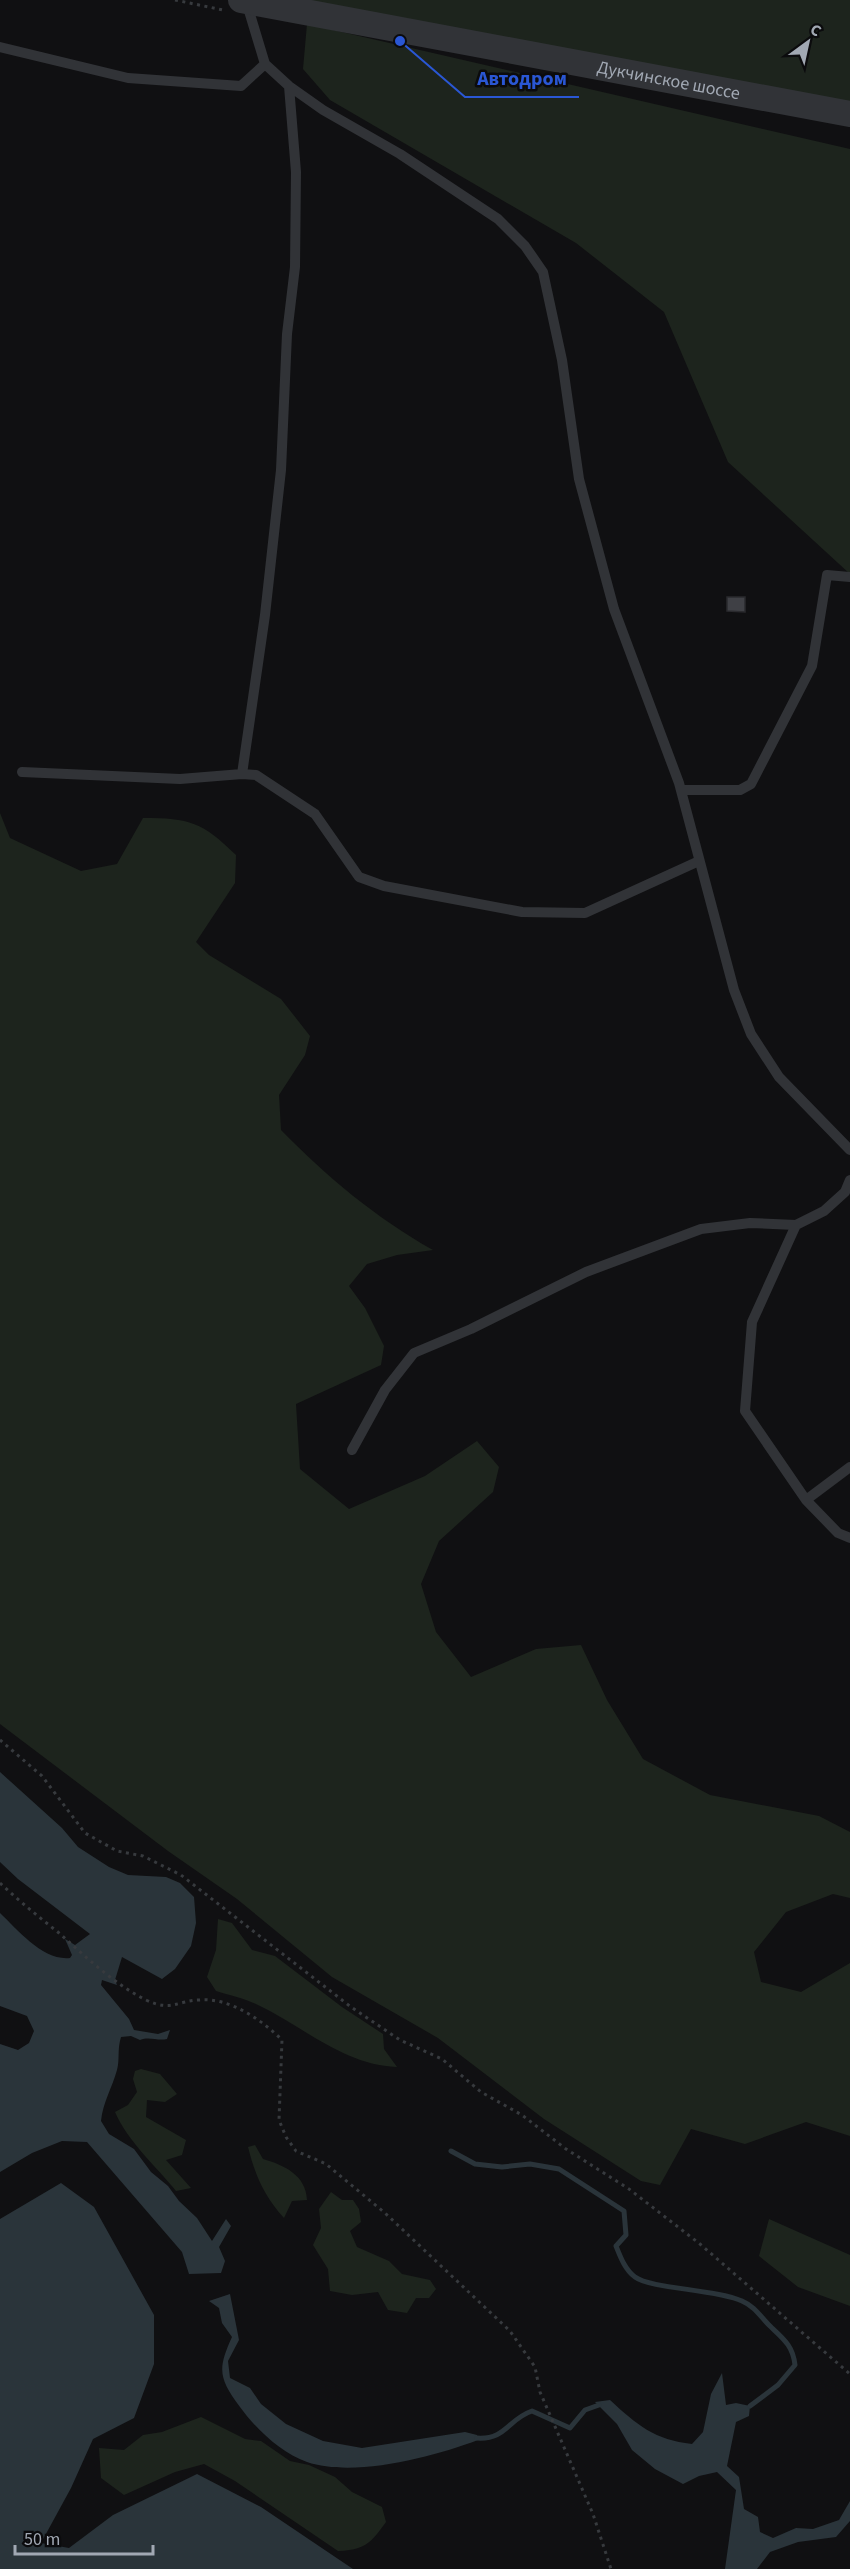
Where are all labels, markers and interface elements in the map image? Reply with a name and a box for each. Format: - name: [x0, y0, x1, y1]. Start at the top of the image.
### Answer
- north arrow: [778, 12, 838, 72]
- text: С: [806, 18, 826, 42]
- street label: Дукчинское шоссе: [595, 55, 742, 106]
- callout: Автодром: [465, 59, 579, 97]
- text: Автодром: [476, 65, 567, 93]
- scale bar: [15, 2518, 153, 2556]
- text: 50 m: [24, 2527, 60, 2552]

